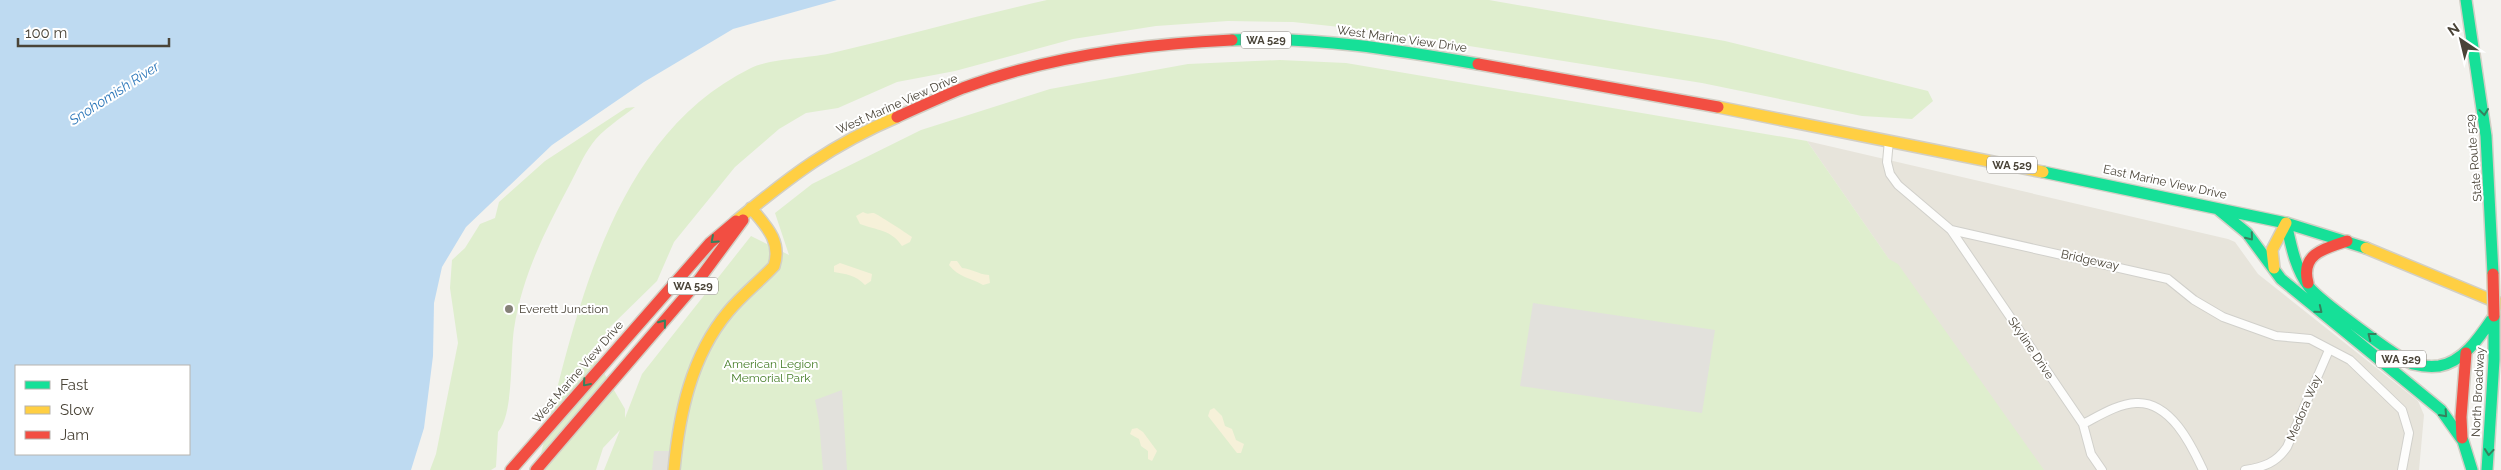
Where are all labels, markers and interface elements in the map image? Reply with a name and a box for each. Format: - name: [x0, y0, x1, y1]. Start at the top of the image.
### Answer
- scale bar: [18, 15, 169, 47]
- north arrow: [2436, 15, 2486, 65]
- text: N: [2445, 20, 2463, 39]
- street label: West Marine View Drive: [1336, 23, 1468, 55]
- text: 100 m: [25, 24, 67, 42]
- road number: WA 529: [1241, 32, 1291, 48]
- water label: Snohomish River: [65, 57, 163, 129]
- street label: West Marine View Drive: [834, 71, 960, 137]
- one-way arrow: [2478, 109, 2489, 117]
- street label: State Route 529: [2463, 114, 2485, 202]
- road number: WA 529: [1987, 156, 2037, 174]
- street label: East Marine View Drive: [2102, 162, 2228, 202]
- one-way arrow: [2244, 231, 2253, 240]
- one-way arrow: [711, 234, 720, 243]
- street label: Bridgeway: [2060, 247, 2121, 273]
- road number: WA 529: [668, 278, 718, 294]
- place label: Everett Junction: [519, 302, 608, 316]
- marker: Everett Junction: [503, 303, 515, 315]
- one-way arrow: [2313, 304, 2322, 312]
- street label: Skyline Drive: [2005, 314, 2057, 382]
- street label: West Marine View Drive: [530, 318, 626, 426]
- one-way arrow: [657, 320, 665, 329]
- one-way arrow: [2368, 333, 2377, 341]
- street label: North Broadway: [2469, 346, 2487, 437]
- road number: WA 529: [2376, 350, 2426, 368]
- park label: American Legion Memorial Park: [724, 357, 818, 385]
- legend: [15, 365, 190, 455]
- street label: Medora Way: [2284, 372, 2324, 443]
- text: Fast: [60, 376, 88, 394]
- one-way arrow: [583, 378, 592, 387]
- text: Slow: [60, 401, 94, 419]
- one-way arrow: [2438, 408, 2447, 417]
- text: Jam: [60, 426, 89, 444]
- one-way arrow: [2484, 448, 2495, 456]

